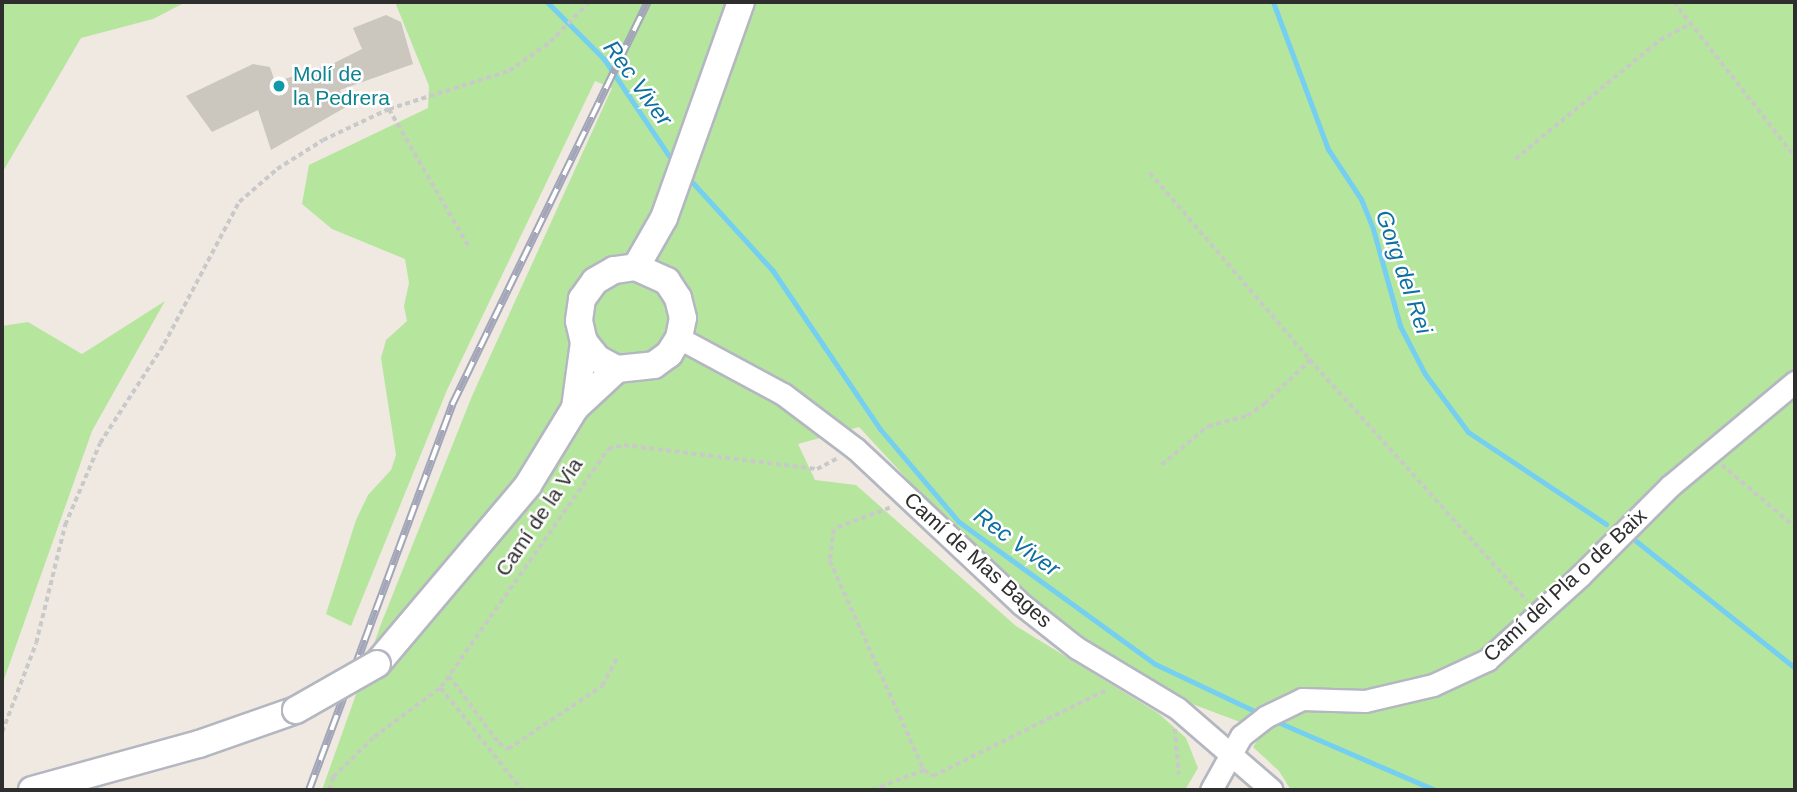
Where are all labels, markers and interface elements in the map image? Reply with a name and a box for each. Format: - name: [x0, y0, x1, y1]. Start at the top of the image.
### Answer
- water label: Rec Viver: [598, 35, 678, 131]
- place label: Molí de la Pedrera: [293, 61, 390, 111]
- marker: Molí de la Pedrera: [271, 78, 287, 94]
- water label: Gorg del Rei: [1370, 206, 1438, 338]
- street label: Camí de la Via: [490, 453, 588, 581]
- street label: Camí de Mas Bages: [899, 487, 1057, 633]
- water label: Rec Viver: [969, 502, 1065, 582]
- street label: Camí del Pla o de Baix: [1478, 503, 1652, 667]

